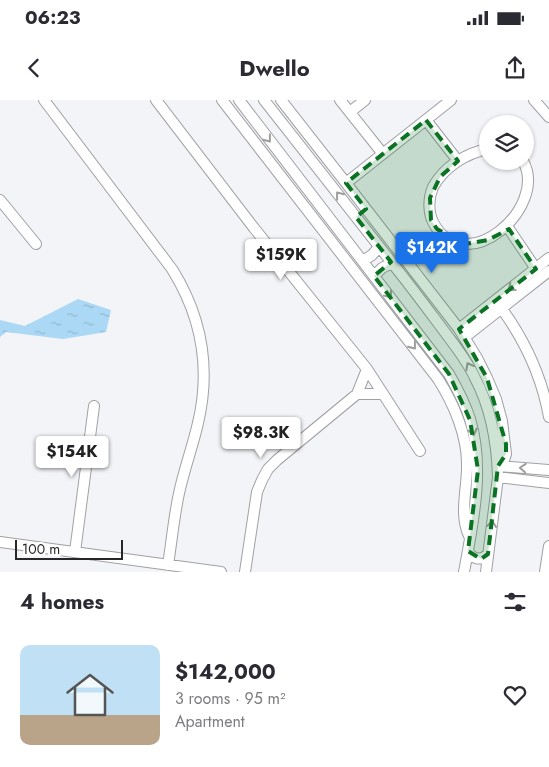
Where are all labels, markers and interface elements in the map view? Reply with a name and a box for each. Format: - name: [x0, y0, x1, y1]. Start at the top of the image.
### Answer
- text: 06:23: [25, 4, 81, 31]
- text: Dwello: [239, 52, 310, 84]
- icon: back: [20, 54, 48, 82]
- icon: share: [501, 54, 529, 82]
- map controls: [479, 115, 534, 170]
- button: layers: [479, 115, 534, 170]
- one-way arrow: [263, 133, 271, 142]
- one-way arrow: [336, 192, 345, 201]
- pin: $142K: [397, 232, 467, 274]
- text: $142K: [407, 236, 457, 259]
- pin: $159K: [246, 238, 316, 281]
- text: $159K: [256, 243, 306, 266]
- one-way arrow: [508, 283, 517, 291]
- one-way arrow: [383, 289, 392, 299]
- one-way arrow: [407, 340, 416, 350]
- one-way arrow: [465, 363, 475, 372]
- pin: $98.3K: [220, 416, 302, 459]
- text: $98.3K: [233, 421, 289, 444]
- one-way arrow: [467, 428, 478, 437]
- pin: $154K: [37, 436, 107, 478]
- text: $154K: [47, 440, 97, 463]
- one-way arrow: [519, 463, 527, 474]
- one-way arrow: [486, 519, 497, 527]
- scale bar: [15, 537, 122, 560]
- text: 100 m: [22, 539, 60, 559]
- text: 4 homes: [20, 587, 104, 617]
- icon: filters: [501, 588, 529, 616]
- text: $142,000: [175, 657, 276, 687]
- icon: home: [60, 665, 120, 725]
- icon: heart: [501, 681, 529, 709]
- text: 3 rooms · 95 m²: [175, 687, 286, 710]
- text: Apartment: [175, 710, 245, 733]

